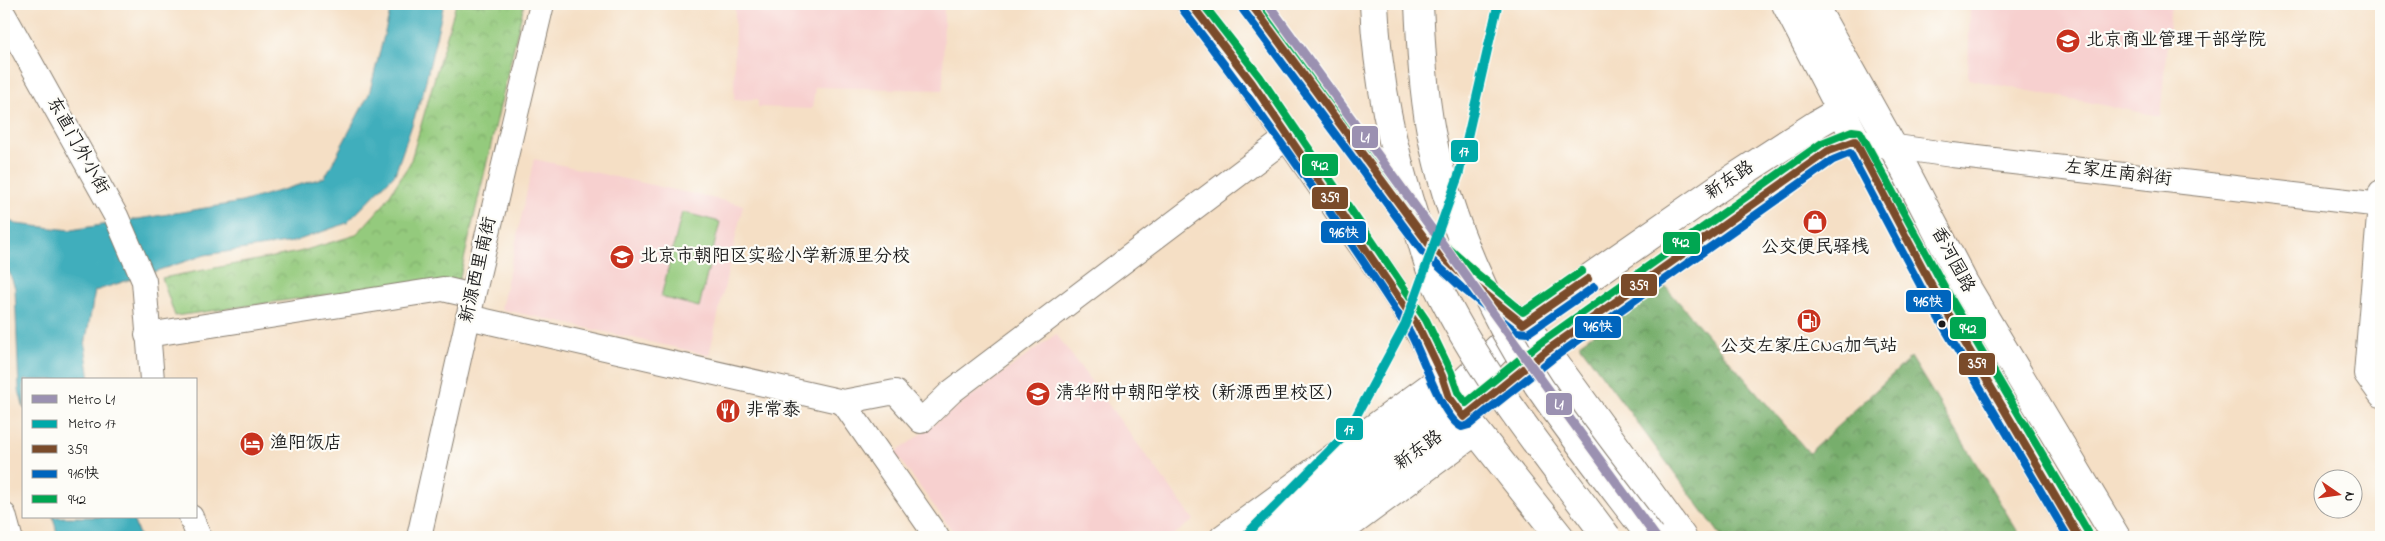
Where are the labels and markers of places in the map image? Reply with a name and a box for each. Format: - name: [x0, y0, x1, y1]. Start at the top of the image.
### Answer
- school or university icon: 北京商业管理干部学院: [2055, 28, 2081, 54]
- place label: 北京商业管理干部学院: [2086, 28, 2266, 54]
- shop icon: 公交便民驿栈: [1802, 209, 1828, 235]
- place label: 公交便民驿栈: [1761, 235, 1869, 261]
- school or university icon: 北京市朝阳区实验小学新源里分校: [609, 244, 635, 270]
- place label: 北京市朝阳区实验小学新源里分校: [640, 244, 910, 270]
- fuel station icon: 公交左家庄CNG加气站: [1796, 308, 1822, 334]
- unlabelled marker: [1937, 319, 1947, 329]
- place label: 公交左家庄CNG加气站: [1720, 334, 1898, 360]
- school or university icon: 清华附中朝阳学校（新源西里校区）: [1025, 381, 1051, 407]
- place label: 清华附中朝阳学校（新源西里校区）: [1056, 381, 1344, 407]
- restaurant icon: 非常泰: [715, 398, 741, 424]
- place label: 非常泰: [746, 398, 800, 424]
- hotel icon: 渔阳饭店: [239, 431, 265, 457]
- place label: 渔阳饭店: [270, 431, 342, 457]

